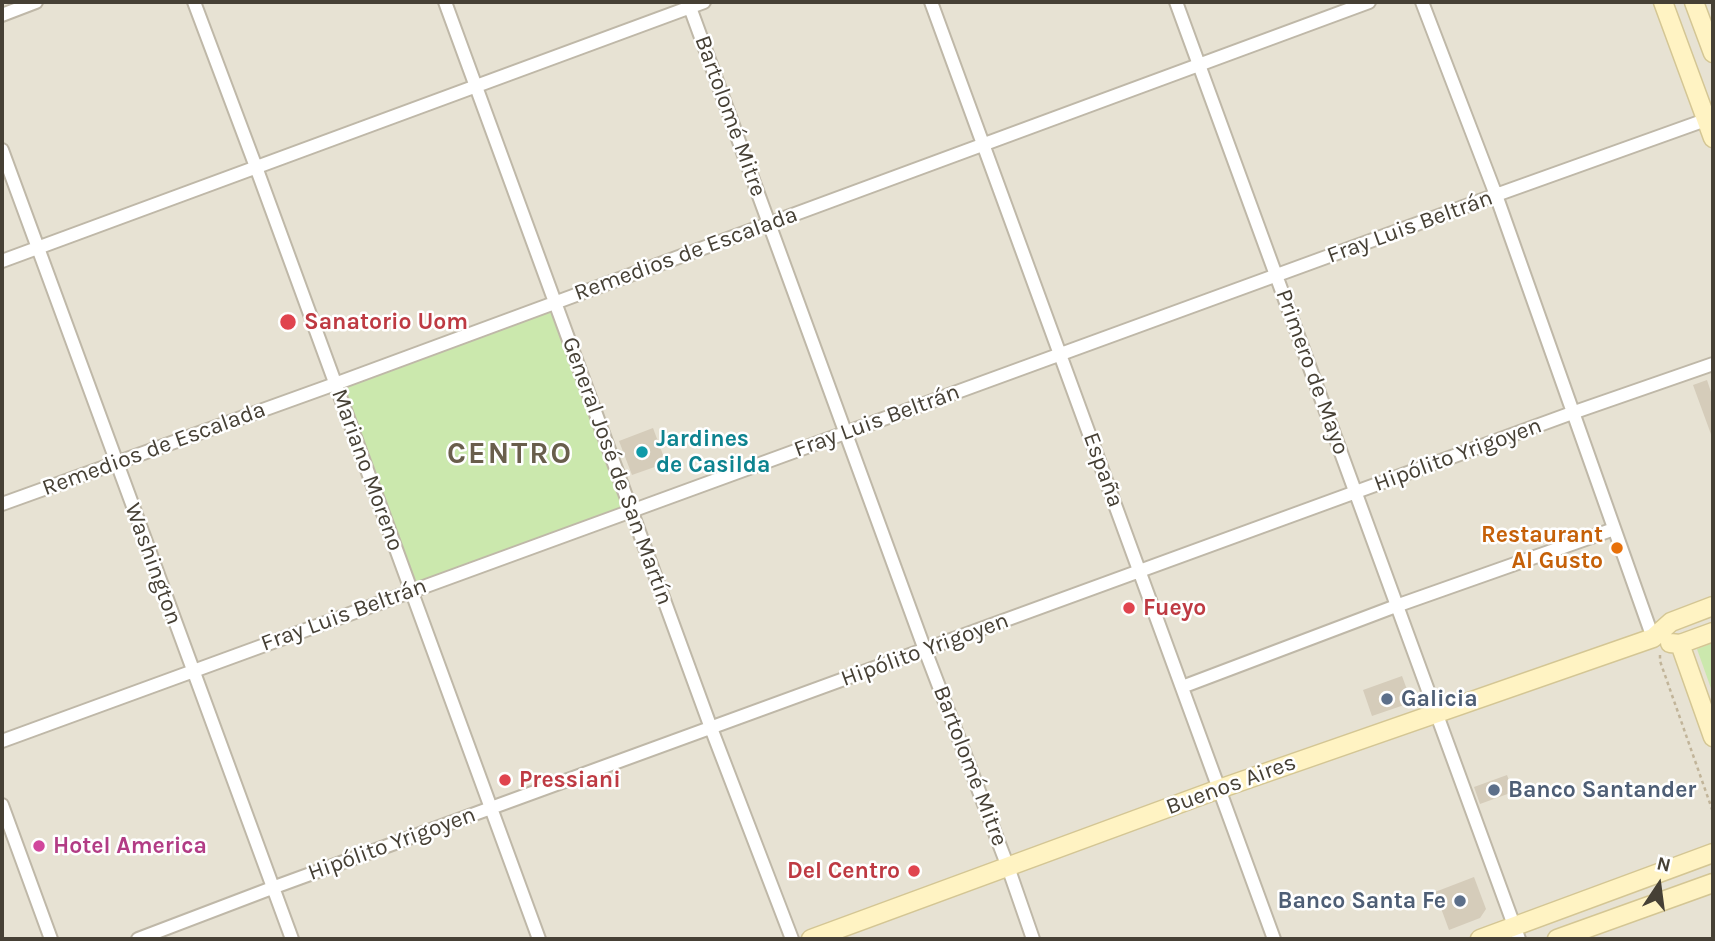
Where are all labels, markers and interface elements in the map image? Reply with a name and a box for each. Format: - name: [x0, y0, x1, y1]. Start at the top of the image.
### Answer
- street label: Bartolomé Mitre: [688, 32, 772, 200]
- street label: Fray Luis Beltrán: [1323, 184, 1497, 270]
- street label: Remedios de Escalada: [571, 201, 801, 307]
- street label: Primero de Mayo: [1269, 286, 1355, 458]
- place label: Sanatorio Uom: [304, 308, 468, 336]
- marker: Sanatorio Uom: [278, 312, 298, 332]
- street label: General José de San Martín: [556, 333, 678, 609]
- street label: Fray Luis Beltrán: [790, 378, 964, 464]
- street label: Mariano Moreno: [325, 385, 409, 555]
- street label: Remedios de Escalada: [39, 396, 269, 502]
- street label: Hipólito Yrigoyen: [1370, 412, 1546, 498]
- place label: Jardines de Casilda: [656, 425, 770, 479]
- street label: España: [1077, 429, 1129, 511]
- district label: CENTRO: [448, 436, 572, 472]
- marker: Jardines de Casilda: [634, 444, 650, 460]
- street label: Washington: [118, 499, 188, 629]
- place label: Restaurant Al Gusto: [1481, 521, 1603, 575]
- marker: Restaurant Al Gusto: [1609, 540, 1625, 556]
- street label: Fray Luis Beltrán: [257, 572, 431, 658]
- place label: Fueyo: [1143, 594, 1206, 622]
- marker: Fueyo: [1121, 600, 1137, 616]
- street label: Hipólito Yrigoyen: [837, 607, 1013, 693]
- street label: Bartolomé Mitre: [927, 682, 1013, 850]
- place label: Galicia: [1401, 685, 1478, 713]
- marker: Galicia: [1379, 691, 1395, 707]
- street label: Buenos Aires: [1162, 749, 1300, 821]
- place label: Pressiani: [519, 766, 621, 794]
- marker: Pressiani: [497, 772, 513, 788]
- place label: Banco Santander: [1508, 776, 1696, 804]
- marker: Banco Santander: [1486, 782, 1502, 798]
- street label: Hipólito Yrigoyen: [304, 801, 480, 887]
- place label: Hotel America: [53, 832, 207, 860]
- marker: Hotel America: [31, 838, 47, 854]
- north arrow: [1624, 850, 1694, 920]
- text: N: [1655, 852, 1673, 877]
- place label: Del Centro: [787, 857, 900, 885]
- marker: Del Centro: [906, 863, 922, 879]
- place label: Banco Santa Fe: [1277, 887, 1446, 915]
- marker: Banco Santa Fe: [1452, 893, 1468, 909]

